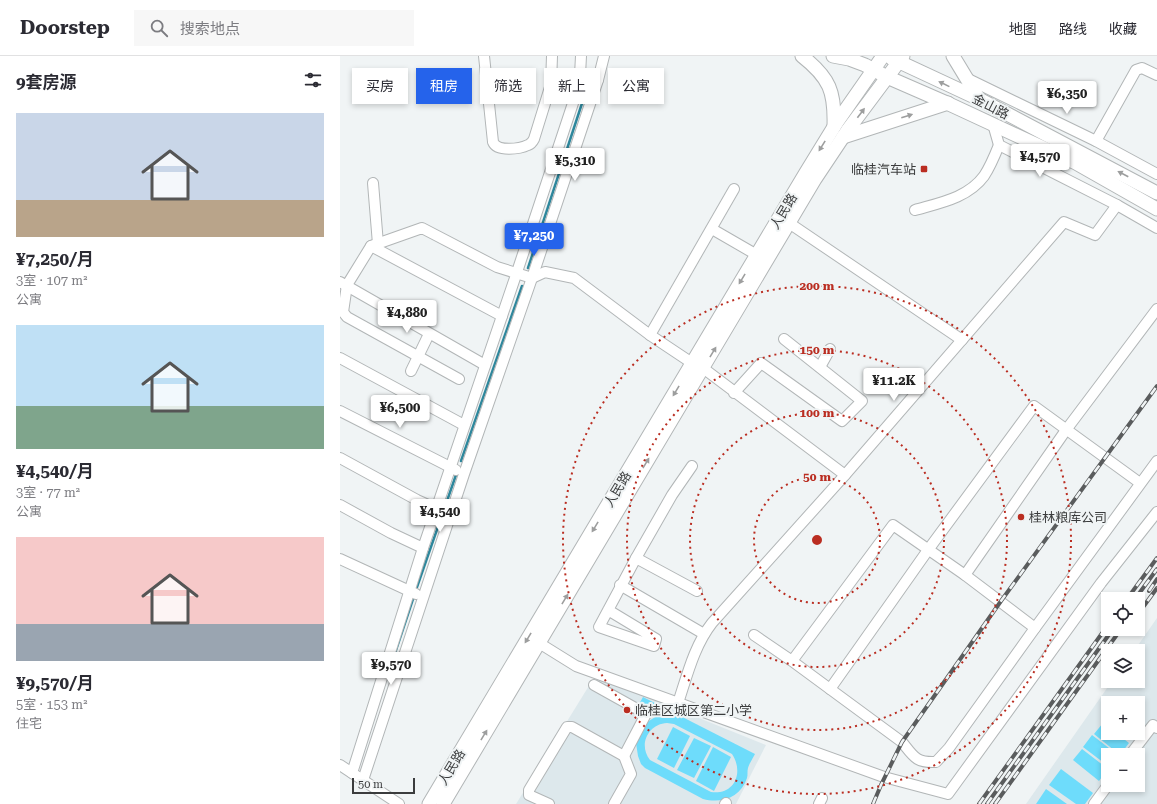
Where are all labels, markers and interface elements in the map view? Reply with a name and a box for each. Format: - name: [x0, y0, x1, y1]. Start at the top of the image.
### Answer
- search box: [134, 10, 414, 46]
- text: Doorstep: [20, 16, 110, 39]
- icon: search: [148, 17, 170, 39]
- text: 搜索地点: [180, 20, 240, 38]
- text: 地图: [1009, 21, 1037, 37]
- text: 路线: [1059, 21, 1087, 37]
- text: 收藏: [1109, 21, 1137, 37]
- chip: 买房: [352, 68, 408, 104]
- chip: 租房: [416, 68, 472, 104]
- chip: 筛选: [480, 68, 536, 104]
- chip: 新上: [544, 68, 600, 104]
- chip: 公寓: [608, 68, 664, 104]
- icon: filters: [302, 69, 324, 91]
- text: 9套房源: [16, 72, 77, 92]
- one-way arrow: [939, 80, 950, 87]
- pin: ¥6,350: [1034, 81, 1100, 115]
- text: ¥6,350: [1047, 86, 1087, 101]
- street label: 金山路: [970, 91, 1012, 122]
- one-way arrow: [857, 107, 865, 118]
- one-way arrow: [901, 113, 913, 119]
- icon: home: [134, 139, 206, 211]
- one-way arrow: [818, 141, 826, 151]
- pin: ¥4,570: [1007, 144, 1073, 178]
- pin: ¥5,310: [542, 148, 608, 182]
- text: ¥4,570: [1020, 149, 1060, 164]
- text: ¥5,310: [555, 153, 595, 168]
- place label: 临桂汽车站: [851, 162, 916, 177]
- marker: 临桂汽车站: [919, 164, 929, 174]
- one-way arrow: [1117, 171, 1128, 177]
- street label: 人民路: [767, 191, 800, 232]
- pin: ¥7,250: [501, 223, 567, 257]
- text: ¥7,250: [514, 228, 554, 243]
- text: ¥7,250/月: [16, 249, 94, 269]
- text: 3室 · 107 m²: [16, 273, 87, 288]
- one-way arrow: [739, 273, 746, 285]
- text: 200 m: [800, 279, 835, 293]
- text: 公寓: [16, 292, 42, 307]
- pin: ¥4,880: [374, 300, 440, 334]
- text: ¥4,880: [387, 305, 427, 320]
- text: 150 m: [800, 343, 835, 357]
- one-way arrow: [709, 347, 717, 357]
- icon: home: [134, 351, 206, 423]
- pin: ¥11.2K: [861, 368, 927, 402]
- text: ¥11.2K: [872, 373, 916, 388]
- one-way arrow: [672, 385, 679, 397]
- pin: ¥6,500: [367, 395, 433, 429]
- text: ¥6,500: [380, 400, 420, 415]
- text: 100 m: [800, 406, 835, 420]
- one-way arrow: [643, 457, 650, 469]
- text: ¥4,540/月: [16, 461, 94, 481]
- street label: 人民路: [601, 469, 634, 510]
- text: 50 m: [803, 470, 831, 484]
- text: 3室 · 77 m²: [16, 485, 80, 500]
- pin: ¥4,540: [407, 499, 473, 533]
- text: 公寓: [16, 504, 42, 519]
- text: ¥4,540: [420, 504, 460, 519]
- place label: 桂林粮库公司: [1029, 510, 1107, 525]
- marker: 桂林粮库公司: [1016, 512, 1026, 522]
- one-way arrow: [591, 521, 598, 533]
- centre of rings: [810, 533, 824, 547]
- icon: home: [134, 563, 206, 635]
- map controls: [1101, 592, 1145, 792]
- button: locate: [1101, 592, 1145, 636]
- one-way arrow: [562, 593, 569, 605]
- one-way arrow: [525, 632, 532, 644]
- button: layers: [1101, 644, 1145, 688]
- pin: ¥9,570: [358, 652, 424, 686]
- text: ¥9,570: [371, 657, 411, 672]
- text: ¥9,570/月: [16, 673, 94, 693]
- button: +: [1101, 696, 1145, 740]
- text: 5室 · 153 m²: [16, 697, 87, 712]
- place label: 临桂区城区第二小学: [635, 703, 752, 718]
- marker: 临桂区城区第二小学: [622, 705, 632, 715]
- text: 住宅: [16, 716, 42, 731]
- one-way arrow: [481, 729, 488, 741]
- street label: 人民路: [435, 747, 468, 788]
- button: −: [1101, 748, 1145, 792]
- scale bar: [352, 776, 415, 795]
- text: 50 m: [358, 778, 383, 791]

